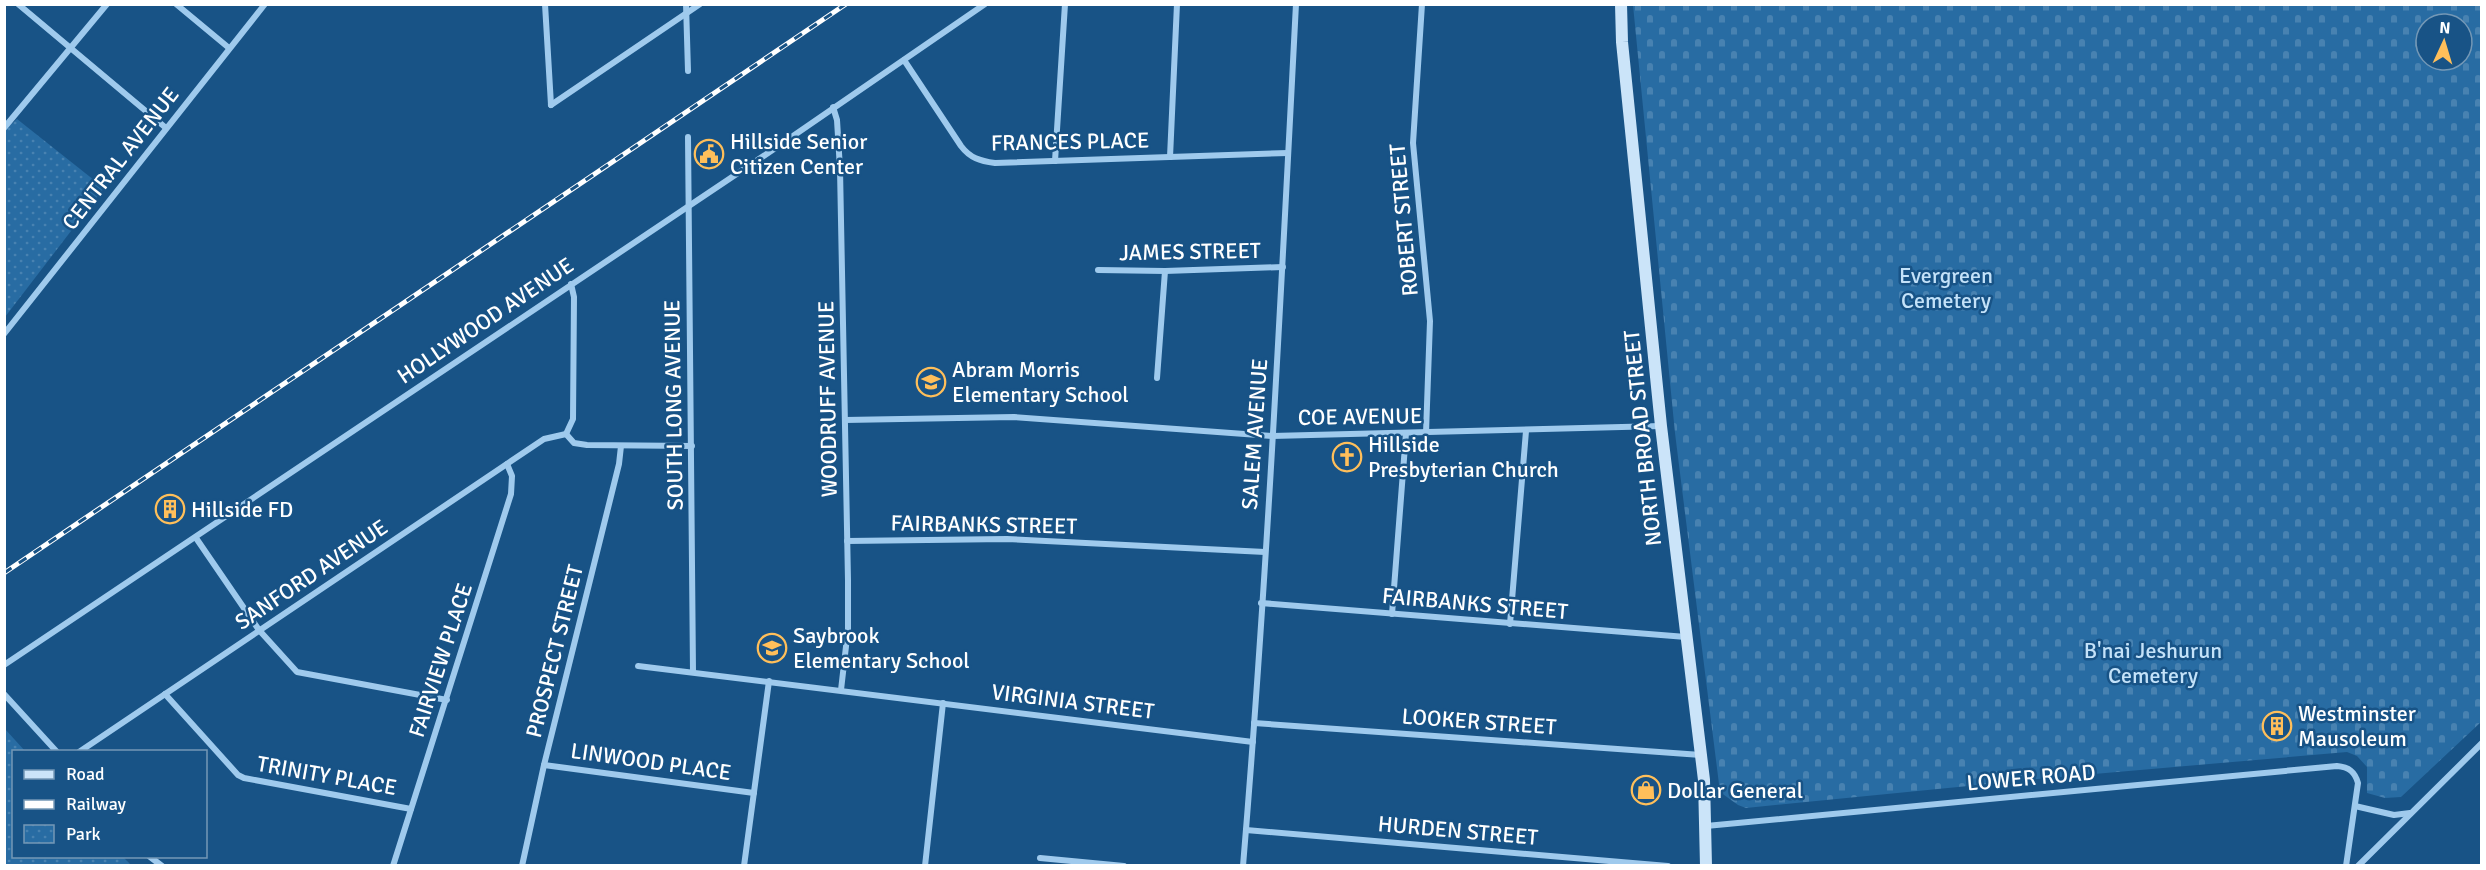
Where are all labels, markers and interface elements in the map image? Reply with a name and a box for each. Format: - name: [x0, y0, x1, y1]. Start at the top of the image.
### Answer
- north arrow: [2414, 12, 2474, 72]
- text: N: [2439, 18, 2451, 38]
- street label: CENTRAL AVENUE: [56, 82, 185, 235]
- street label: FRANCES PLACE: [991, 127, 1149, 156]
- place label: Hillside Senior Citizen Center: [730, 128, 867, 180]
- public building icon: Hillside Senior Citizen Center: [693, 138, 725, 170]
- street label: ROBERT STREET: [1383, 142, 1424, 297]
- street label: JAMES STREET: [1119, 237, 1261, 266]
- street label: HOLLYWOOD AVENUE: [392, 251, 579, 389]
- park label: Evergreen Cemetery: [1899, 262, 1993, 314]
- street label: SOUTH LONG AVENUE: [658, 299, 689, 511]
- street label: WOODRUFF AVENUE: [812, 300, 843, 498]
- street label: NORTH BROAD STREET: [1618, 328, 1667, 547]
- place label: Abram Morris Elementary School: [952, 356, 1129, 408]
- street label: SALEM AVENUE: [1236, 358, 1273, 511]
- school or university icon: Abram Morris Elementary School: [915, 366, 947, 398]
- street label: COE AVENUE: [1298, 402, 1422, 431]
- place label: Hillside Presbyterian Church: [1368, 431, 1559, 483]
- church icon: Hillside Presbyterian Church: [1331, 441, 1363, 473]
- building icon: Hillside FD: [154, 493, 186, 525]
- place label: Hillside FD: [191, 496, 293, 523]
- street label: FAIRBANKS STREET: [891, 509, 1078, 540]
- street label: SANFORD AVENUE: [230, 513, 393, 635]
- street label: PROSPECT STREET: [520, 562, 589, 740]
- street label: FAIRVIEW PLACE: [403, 580, 478, 741]
- street label: FAIRBANKS STREET: [1381, 582, 1569, 625]
- place label: Saybrook Elementary School: [793, 622, 970, 674]
- school or university icon: Saybrook Elementary School: [756, 632, 788, 664]
- park label: B'nai Jeshurun Cemetery: [2084, 637, 2222, 689]
- street label: VIRGINIA STREET: [990, 678, 1156, 725]
- place label: Westminster Mausoleum: [2298, 700, 2416, 752]
- street label: LOOKER STREET: [1401, 703, 1557, 740]
- building icon: Westminster Mausoleum: [2261, 710, 2293, 742]
- street label: LINWOOD PLACE: [569, 737, 733, 786]
- legend: [12, 750, 207, 858]
- street label: TRINITY PLACE: [255, 750, 399, 801]
- street label: LOWER ROAD: [1965, 758, 2097, 797]
- text: Road: [66, 763, 105, 785]
- shop icon: Dollar General: [1630, 774, 1662, 806]
- place label: Dollar General: [1667, 777, 1803, 804]
- text: Railway: [66, 793, 127, 815]
- street label: HURDEN STREET: [1377, 810, 1539, 851]
- text: Park: [66, 823, 101, 845]

